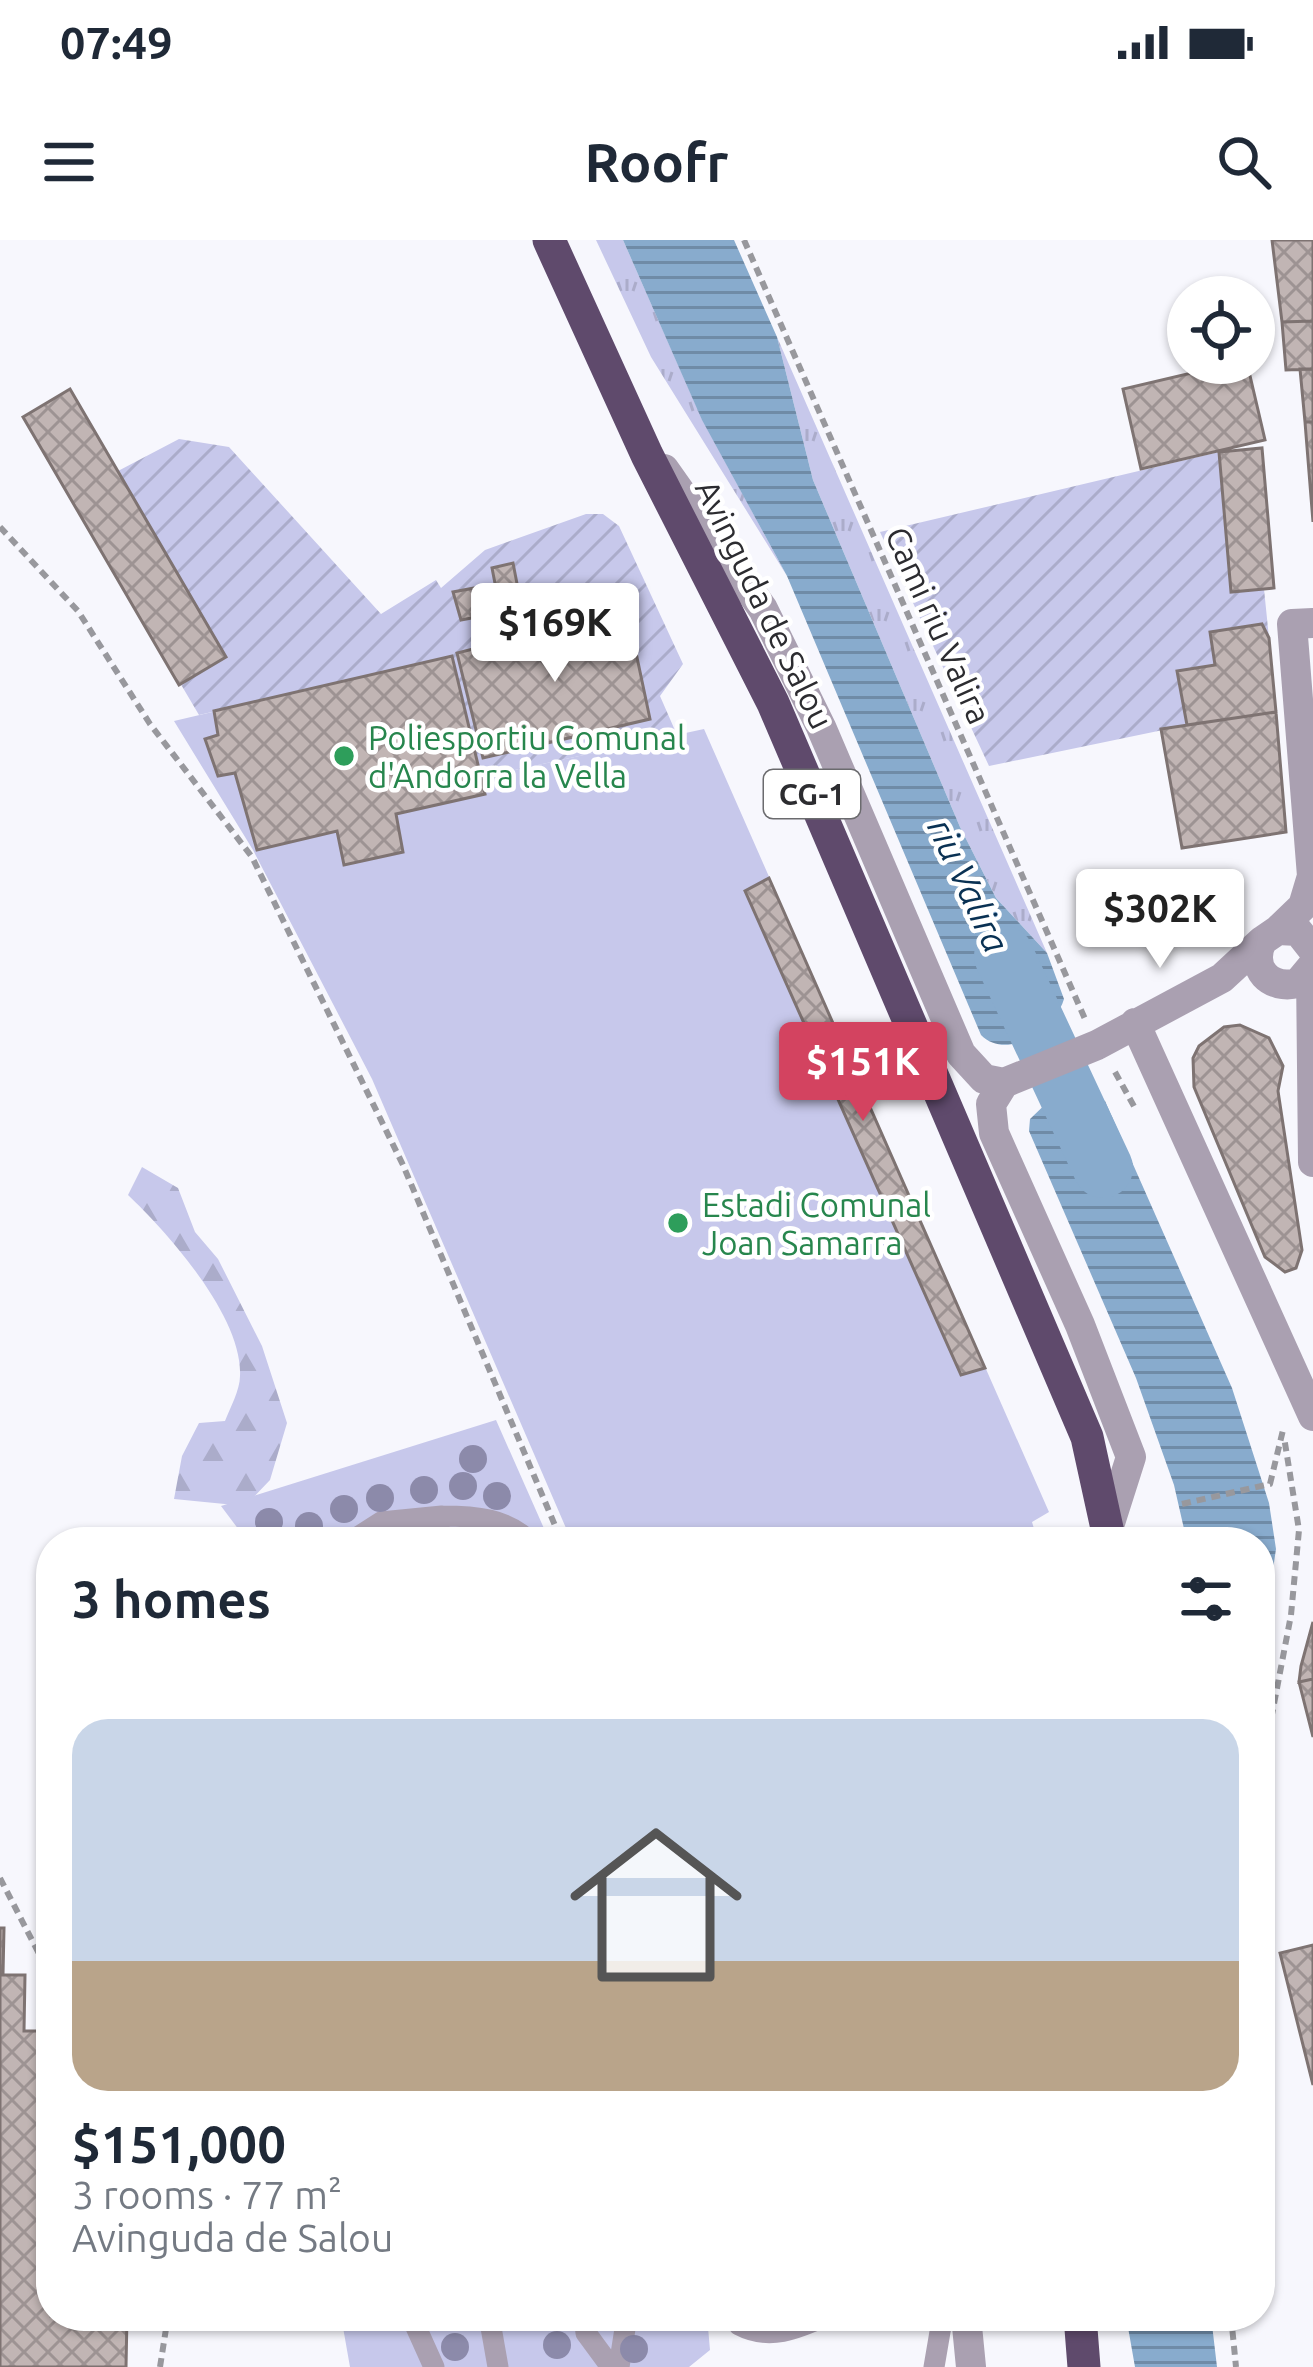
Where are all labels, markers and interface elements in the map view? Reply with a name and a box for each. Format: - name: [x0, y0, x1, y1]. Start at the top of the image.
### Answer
- text: 07:49: [60, 17, 173, 68]
- icon: menu: [36, 129, 102, 195]
- icon: search: [1211, 129, 1277, 195]
- text: Roofr: [585, 132, 728, 192]
- map controls: [1167, 276, 1275, 384]
- button: locate: [1167, 276, 1275, 384]
- street label: Avinguda de Salou: [689, 474, 841, 734]
- street label: Cami riu Valira: [879, 521, 999, 729]
- pin: $169K: [471, 583, 639, 685]
- text: $169K: [498, 600, 612, 643]
- place label: Poliesportiu Comunal d'Andorra la Vella: [368, 719, 686, 794]
- marker: Poliesportiu Comunal d'Andorra la Vella: [331, 743, 357, 769]
- road number: CG-1: [764, 770, 860, 818]
- water label: riu Valira: [920, 812, 1018, 958]
- pin: $302K: [1076, 869, 1244, 971]
- text: $302K: [1103, 886, 1217, 929]
- pin: $151K: [779, 1022, 947, 1124]
- text: $151K: [806, 1039, 920, 1082]
- place label: Estadi Comunal Joan Samarra: [702, 1186, 931, 1261]
- marker: Estadi Comunal Joan Samarra: [665, 1210, 691, 1236]
- icon: filters: [1173, 1566, 1239, 1632]
- text: 3 homes: [72, 1570, 271, 1628]
- icon: home: [548, 1797, 764, 2013]
- text: $151,000: [72, 2115, 286, 2173]
- text: 3 rooms · 77 m²: [72, 2173, 342, 2216]
- text: Avinguda de Salou: [72, 2216, 393, 2259]

